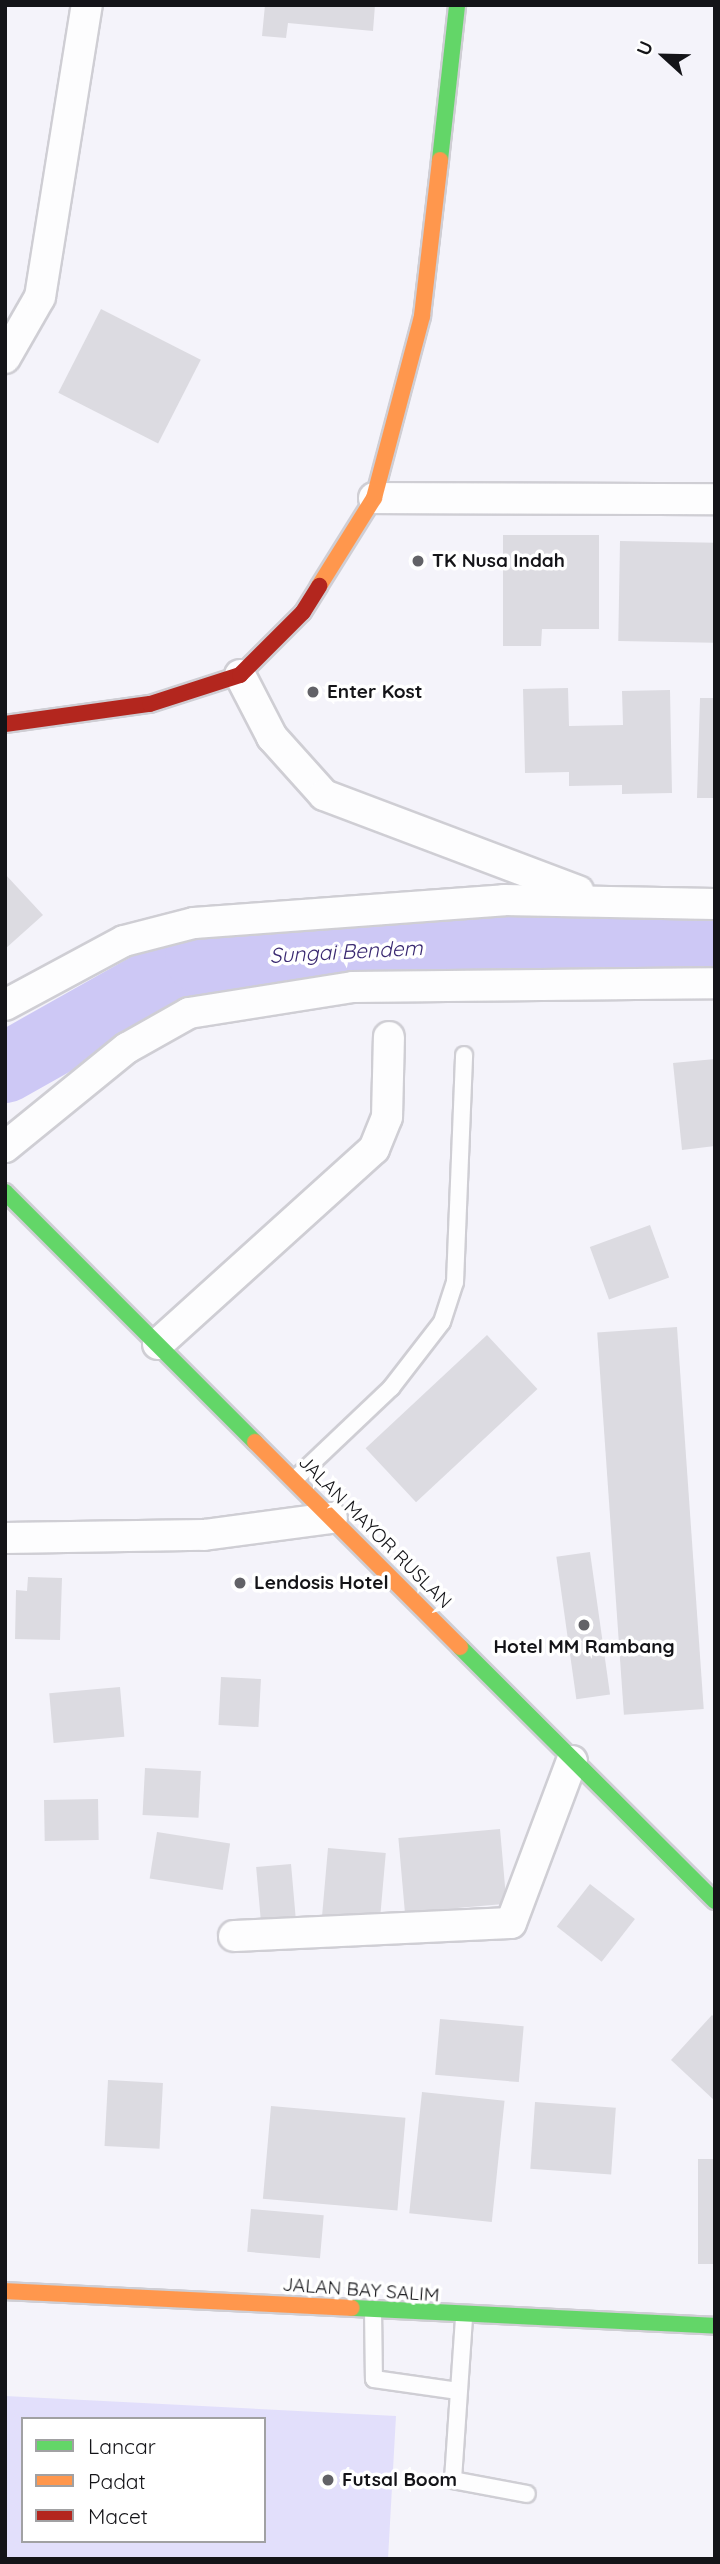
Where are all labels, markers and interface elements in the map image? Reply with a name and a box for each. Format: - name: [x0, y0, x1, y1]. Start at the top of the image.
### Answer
- north arrow: [629, 21, 699, 91]
- text: U: [631, 37, 658, 59]
- place label: TK Nusa Indah: [432, 550, 565, 572]
- marker: TK Nusa Indah: [410, 553, 426, 569]
- place label: Enter Kost: [327, 681, 422, 703]
- marker: Enter Kost: [305, 684, 321, 700]
- water label: Sungai Bendem: [269, 934, 423, 968]
- street label: JALAN MAYOR RUSLAN: [294, 1451, 456, 1613]
- place label: Lendosis Hotel: [254, 1572, 389, 1594]
- marker: Lendosis Hotel: [232, 1575, 248, 1591]
- marker: Hotel MM Rambang: [576, 1617, 592, 1633]
- place label: Hotel MM Rambang: [493, 1636, 675, 1658]
- street label: JALAN BAY SALIM: [282, 2273, 440, 2307]
- legend: [21, 2417, 266, 2543]
- text: Lancar: [88, 2433, 156, 2459]
- text: Padat: [88, 2468, 146, 2494]
- place label: Futsal Boom: [342, 2469, 457, 2491]
- marker: Futsal Boom: [320, 2472, 336, 2488]
- text: Macet: [88, 2503, 148, 2529]

